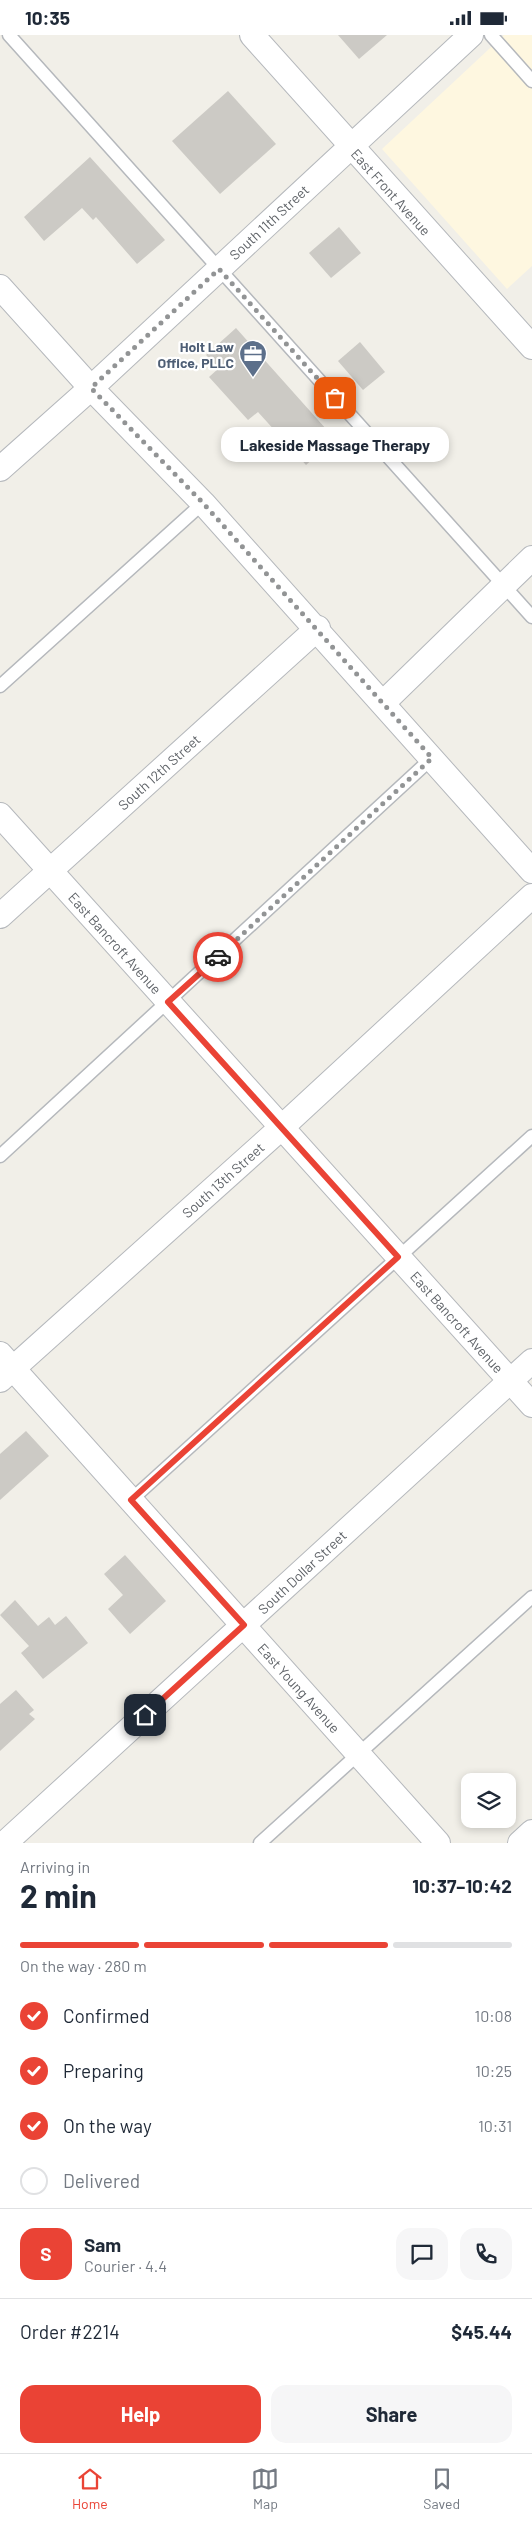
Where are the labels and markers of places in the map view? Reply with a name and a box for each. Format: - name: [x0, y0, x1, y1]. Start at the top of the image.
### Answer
- place label: Holt Law Office, PLLC: [158, 338, 234, 371]
- office icon: Holt Law Office, PLLC: [238, 339, 268, 378]
- pin: [314, 377, 356, 419]
- callout: Lakeside Massage Therapy: [221, 428, 449, 463]
- pin: [124, 1694, 166, 1736]

